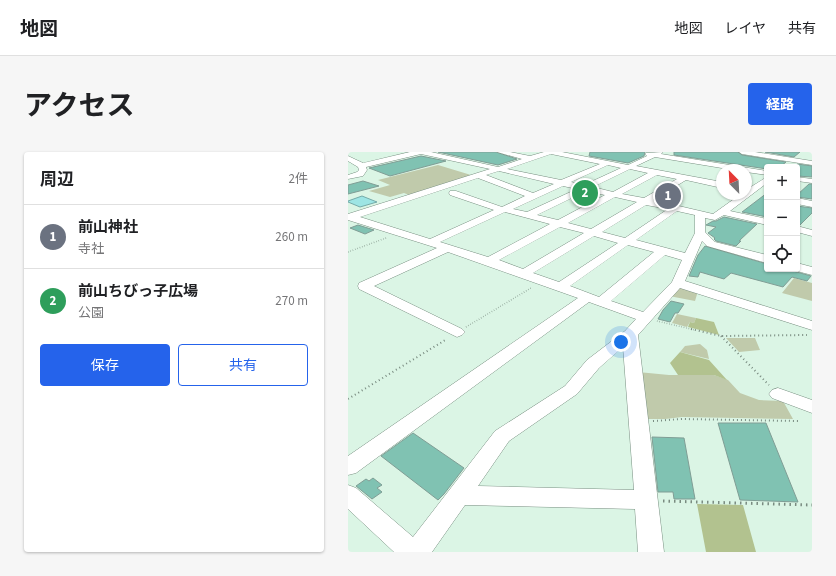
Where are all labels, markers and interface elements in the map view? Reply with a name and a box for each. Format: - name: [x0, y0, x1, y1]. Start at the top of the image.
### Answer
- text: 地図: [20, 16, 58, 43]
- text: 地図: [674, 19, 702, 39]
- text: レイヤ: [724, 19, 766, 39]
- text: 共有: [788, 19, 816, 39]
- button: 経路: [748, 83, 812, 125]
- text: アクセス: [24, 86, 135, 126]
- north arrow: [716, 164, 752, 200]
- map controls: [764, 164, 800, 272]
- button: +: [764, 164, 800, 200]
- text: 周辺: [40, 168, 74, 192]
- text: 2件: [289, 170, 308, 188]
- pin: 2: [572, 178, 598, 208]
- pin: 1: [655, 181, 681, 211]
- button: −: [764, 200, 800, 236]
- text: 前山神社: [78, 217, 138, 238]
- text: 1: [50, 228, 56, 246]
- text: 260 m: [275, 228, 308, 246]
- button: locate: [764, 236, 800, 272]
- text: 寺社: [78, 240, 104, 258]
- text: 前山ちびっ子広場: [78, 281, 198, 302]
- text: 2: [50, 292, 56, 310]
- text: 270 m: [275, 292, 308, 310]
- text: 公園: [78, 304, 104, 322]
- your location: [611, 332, 631, 352]
- button: 保存: [40, 344, 170, 386]
- button: 共有: [178, 344, 308, 386]

